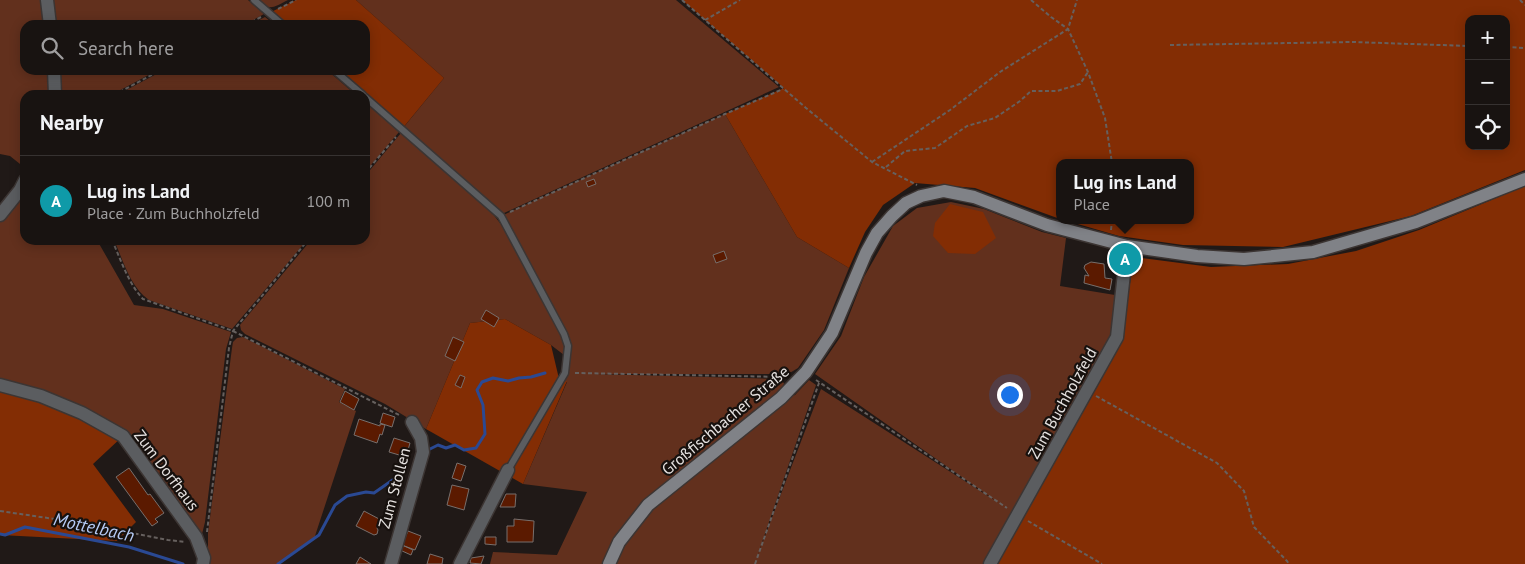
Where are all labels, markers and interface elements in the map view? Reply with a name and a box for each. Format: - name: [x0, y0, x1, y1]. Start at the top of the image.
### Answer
- map controls: [1465, 15, 1510, 150]
- button: +: [1465, 15, 1510, 60]
- search box: [20, 20, 370, 75]
- icon: search: [38, 34, 66, 62]
- text: Search here: [78, 36, 174, 60]
- button: −: [1465, 60, 1510, 105]
- button: locate: [1465, 105, 1510, 150]
- text: Nearby: [40, 109, 103, 136]
- popup: [1056, 159, 1194, 224]
- text: Lug ins Land: [1073, 170, 1177, 194]
- text: Lug ins Land: [87, 179, 190, 203]
- text: A: [51, 191, 61, 211]
- text: 100 m: [307, 191, 350, 211]
- text: Place: [1073, 194, 1110, 214]
- text: Place · Zum Buchholzfeld: [87, 203, 260, 223]
- pin: A: [1109, 240, 1141, 278]
- street label: Zum Buchholzfeld: [1023, 344, 1101, 462]
- street label: Großfischbacher Straße: [657, 361, 793, 479]
- your location: [997, 382, 1023, 408]
- street label: Zum Dorfhaus: [130, 426, 204, 515]
- street label: Zum Stollen: [374, 445, 414, 531]
- water label: Mottelbach: [51, 507, 137, 547]

